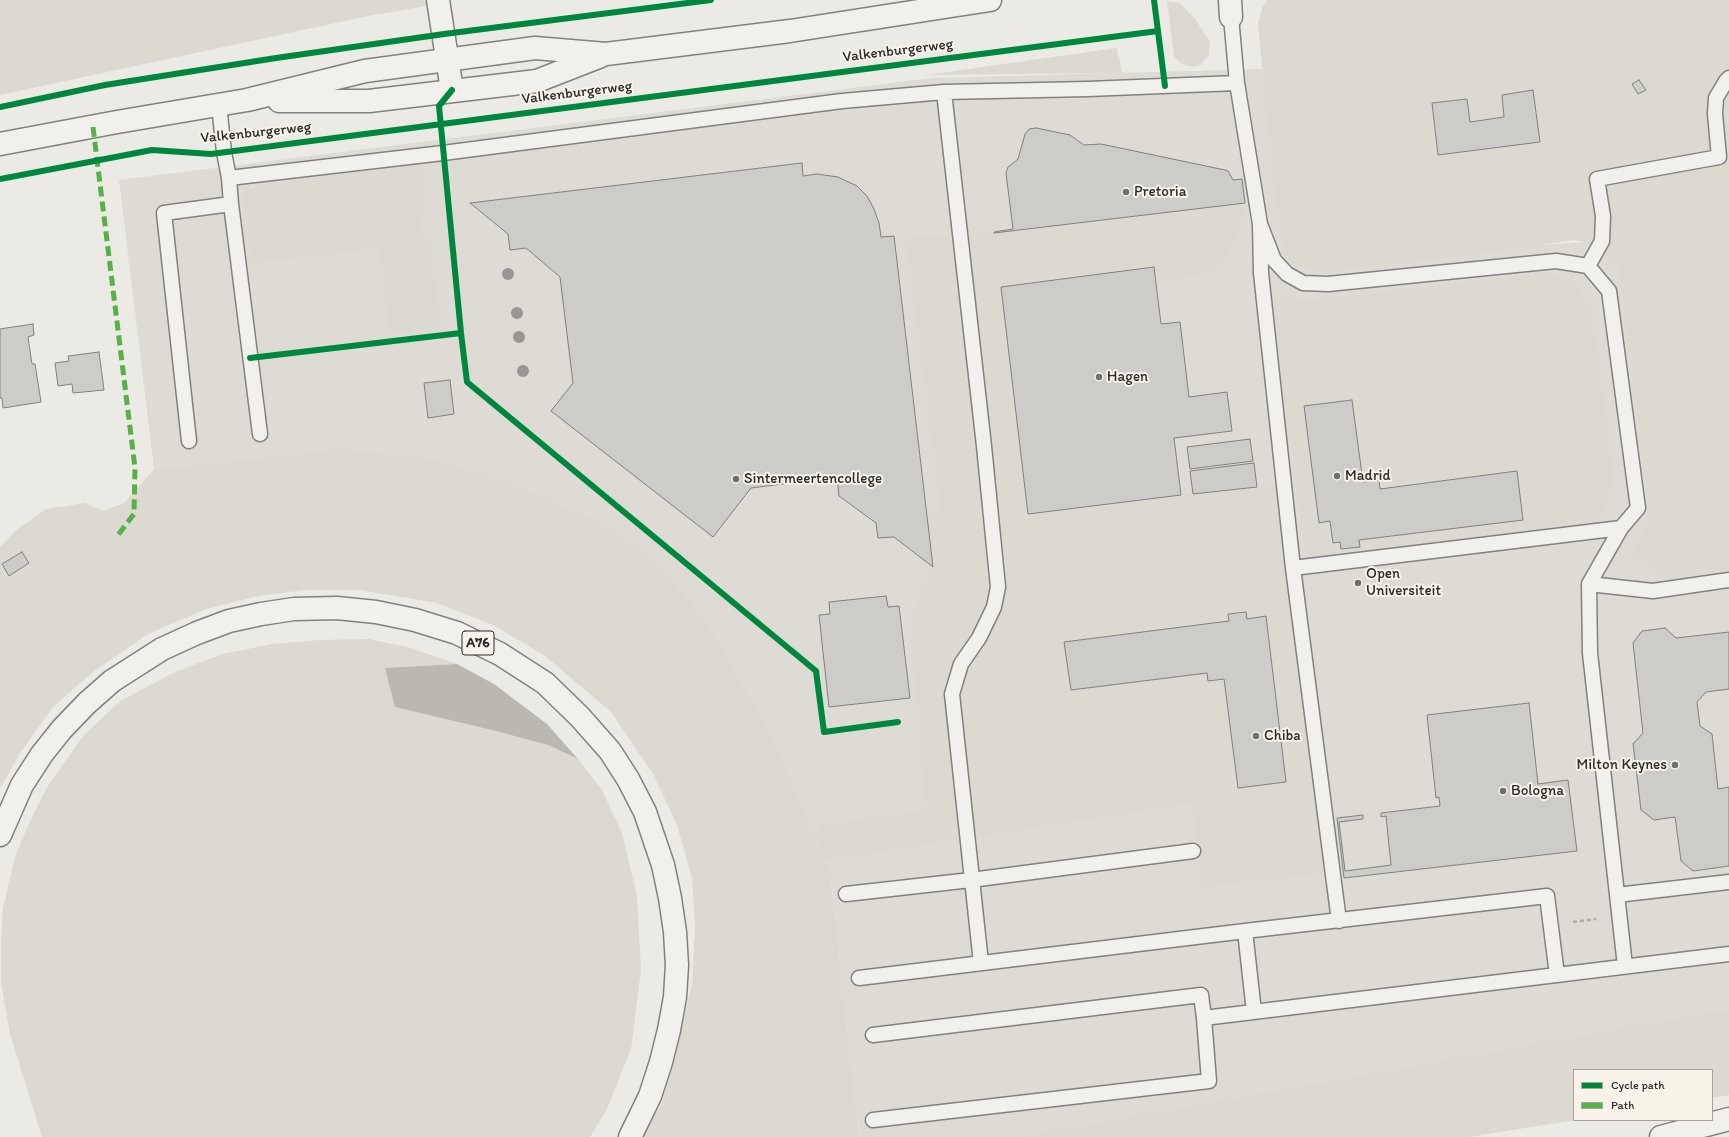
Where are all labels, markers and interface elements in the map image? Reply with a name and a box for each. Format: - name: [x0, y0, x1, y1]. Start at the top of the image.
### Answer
- street label: Valkenburgerweg: [842, 35, 954, 67]
- street label: Valkenburgerweg: [521, 77, 633, 109]
- street label: Valkenburgerweg: [200, 118, 312, 148]
- place label: Pretoria: [1134, 183, 1186, 201]
- marker: Pretoria: [1121, 187, 1131, 197]
- place label: Hagen: [1107, 368, 1148, 386]
- marker: Hagen: [1094, 372, 1104, 382]
- place label: Madrid: [1345, 467, 1391, 485]
- place label: Sintermeertencollege: [744, 470, 882, 488]
- marker: Madrid: [1332, 471, 1342, 481]
- marker: Sintermeertencollege: [731, 474, 741, 484]
- place label: Open Universiteit: [1366, 565, 1441, 600]
- marker: Open Universiteit: [1353, 578, 1363, 588]
- road number: A76: [462, 631, 494, 655]
- place label: Chiba: [1264, 727, 1301, 745]
- marker: Chiba: [1251, 731, 1261, 741]
- place label: Milton Keynes: [1576, 756, 1667, 774]
- marker: Milton Keynes: [1670, 760, 1680, 770]
- place label: Bologna: [1511, 782, 1564, 800]
- marker: Bologna: [1498, 786, 1508, 796]
- legend: [1573, 1069, 1713, 1121]
- text: Cycle path: [1611, 1078, 1665, 1092]
- text: Path: [1611, 1098, 1634, 1112]

